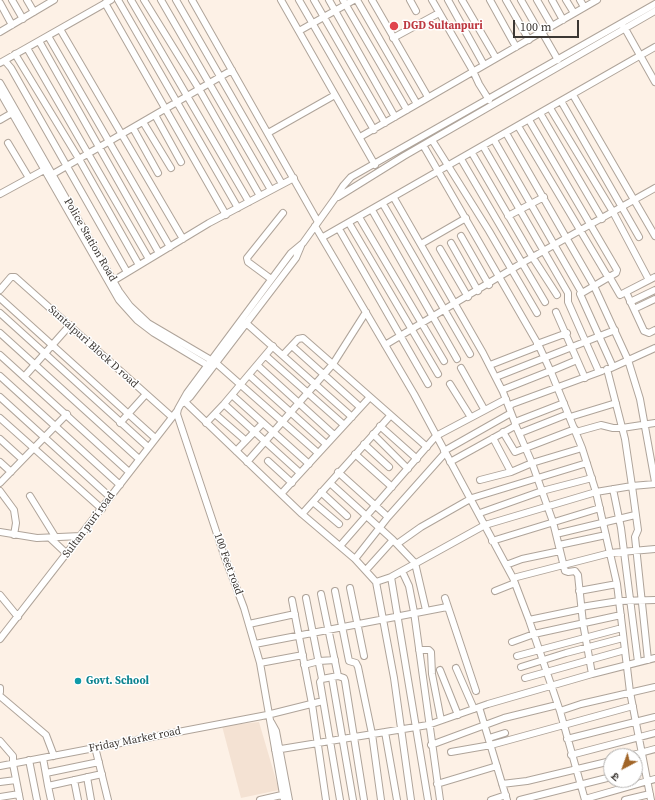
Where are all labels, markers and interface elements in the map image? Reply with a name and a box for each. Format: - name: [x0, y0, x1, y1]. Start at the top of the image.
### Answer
- scale bar: [515, 12, 581, 38]
- place label: DGD Sultanpuri: [403, 19, 483, 33]
- text: 100 m: [520, 19, 552, 35]
- marker: DGD Sultanpuri: [388, 20, 400, 32]
- street label: Police Station Road: [61, 196, 119, 284]
- street label: Suntalpuri Block D road: [45, 303, 141, 391]
- street label: Sultan puri road: [60, 489, 118, 561]
- street label: 100 Feet road: [211, 531, 245, 597]
- place label: Govt. School: [86, 674, 149, 688]
- marker: Govt. School: [73, 676, 83, 686]
- street label: Friday Market road: [88, 725, 182, 755]
- north arrow: [603, 748, 643, 788]
- text: उ: [608, 769, 623, 784]

